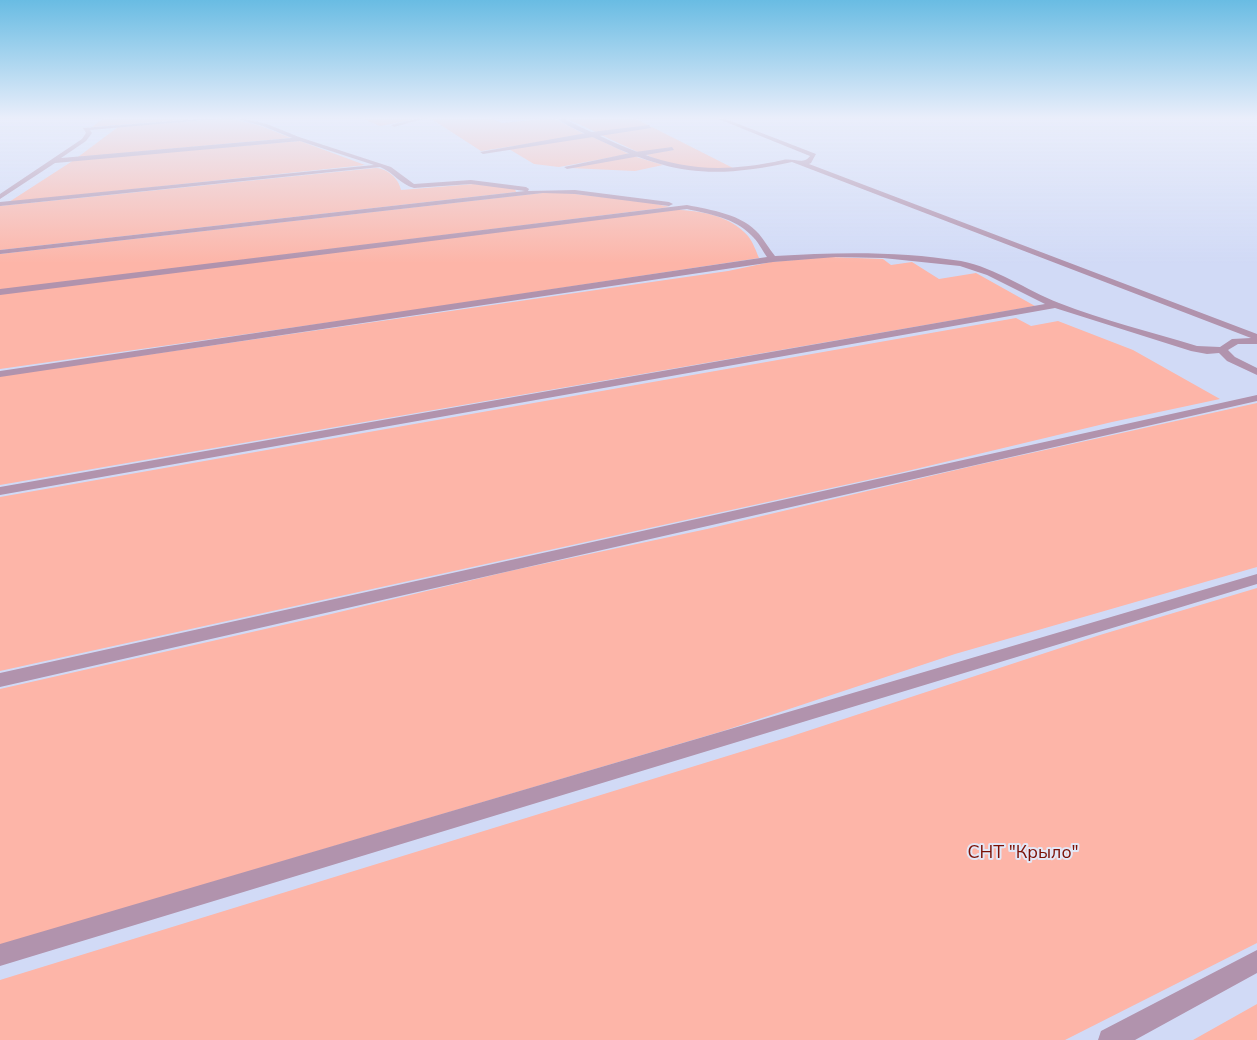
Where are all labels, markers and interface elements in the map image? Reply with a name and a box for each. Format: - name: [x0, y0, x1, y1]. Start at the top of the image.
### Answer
- park label: СНТ "Крыло": [967, 843, 1079, 865]

